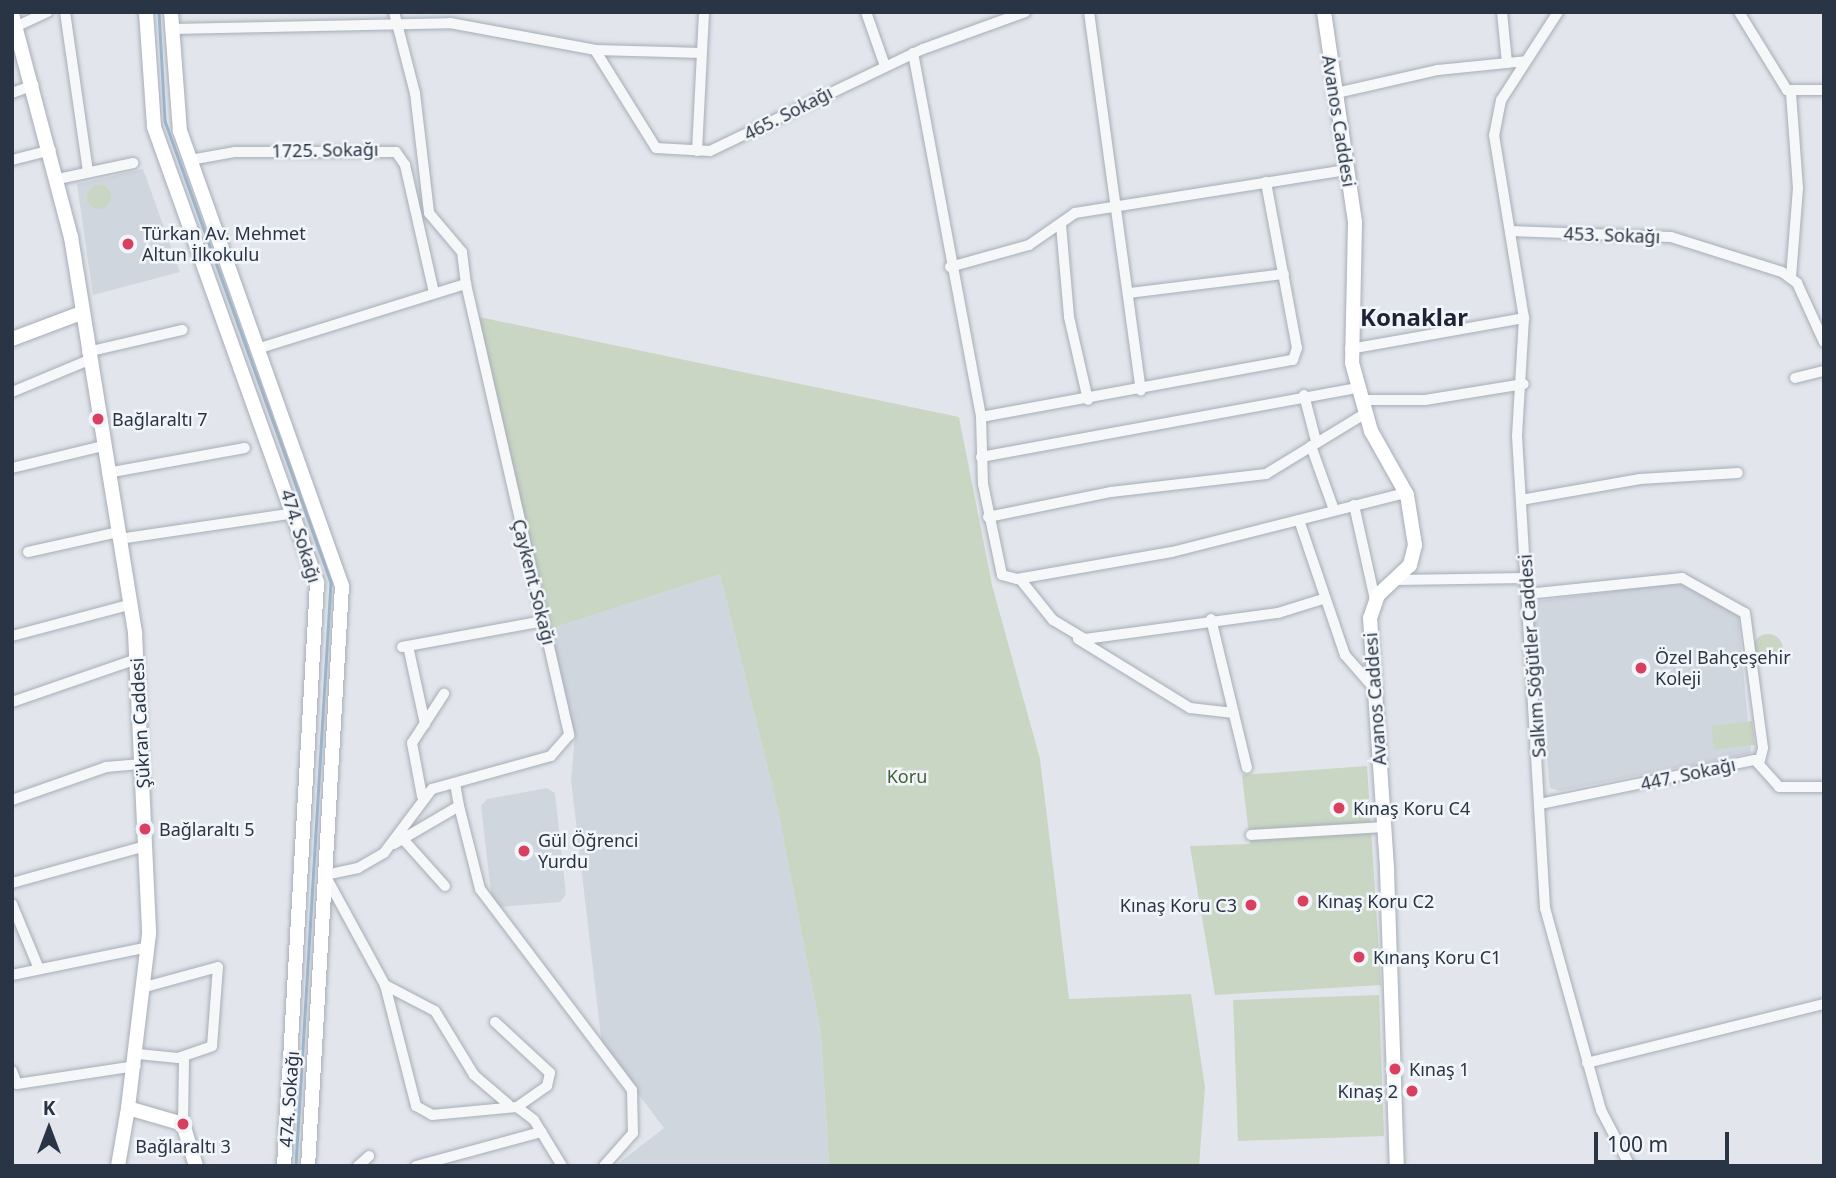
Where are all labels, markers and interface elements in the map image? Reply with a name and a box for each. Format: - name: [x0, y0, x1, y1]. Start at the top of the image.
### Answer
- street label: Avanos Caddesi: [1318, 54, 1360, 188]
- street label: 465. Sokağı: [740, 81, 836, 145]
- street label: 1725. Sokağı: [271, 138, 379, 162]
- place label: Türkan Av. Mehmet Altun İlkokulu: [142, 223, 306, 266]
- street label: 453. Sokağı: [1563, 223, 1661, 247]
- marker: Türkan Av. Mehmet Altun İlkokulu: [120, 236, 136, 252]
- district label: Konaklar: [1360, 303, 1468, 331]
- place label: Bağlaraltı 7: [112, 408, 208, 430]
- marker: Bağlaraltı 7: [90, 411, 106, 427]
- street label: 474. Sokağı: [277, 487, 325, 585]
- street label: Çaykent Sokağı: [508, 517, 560, 647]
- street label: Salkım Söğütler Caddesi: [1514, 554, 1550, 758]
- street label: Avanos Caddesi: [1360, 632, 1390, 766]
- place label: Özel Bahçeşehir Koleji: [1655, 647, 1791, 690]
- street label: Şükran Caddesi: [126, 657, 154, 789]
- marker: Özel Bahçeşehir Koleji: [1633, 660, 1649, 676]
- street label: 447. Sokağı: [1639, 753, 1737, 795]
- park label: Koru: [887, 765, 927, 787]
- place label: Kınaş Koru C4: [1353, 797, 1470, 819]
- marker: Kınaş Koru C4: [1331, 800, 1347, 816]
- place label: Bağlaraltı 5: [159, 818, 255, 840]
- marker: Bağlaraltı 5: [137, 821, 153, 837]
- place label: Gül Öğrenci Yurdu: [538, 830, 638, 872]
- marker: Gül Öğrenci Yurdu: [516, 843, 532, 859]
- place label: Kınaş Koru C2: [1317, 890, 1434, 912]
- marker: Kınaş Koru C2: [1295, 893, 1311, 909]
- place label: Kınaş Koru C3: [1120, 894, 1237, 916]
- marker: Kınaş Koru C3: [1243, 897, 1259, 913]
- place label: Kınanş Koru C1: [1373, 946, 1501, 968]
- marker: Kınanş Koru C1: [1351, 949, 1367, 965]
- street label: 474. Sokağı: [275, 1050, 303, 1148]
- place label: Kınaş 1: [1409, 1058, 1470, 1080]
- marker: Kınaş 1: [1387, 1061, 1403, 1077]
- place label: Kınaş 2: [1337, 1080, 1398, 1102]
- marker: Kınaş 2: [1404, 1083, 1420, 1099]
- north arrow: [14, 1094, 84, 1164]
- text: K: [43, 1095, 55, 1121]
- marker: Bağlaraltı 3: [175, 1116, 191, 1132]
- scale bar: [1598, 1118, 1733, 1162]
- text: 100 m: [1607, 1130, 1668, 1158]
- place label: Bağlaraltı 3: [135, 1135, 231, 1157]

